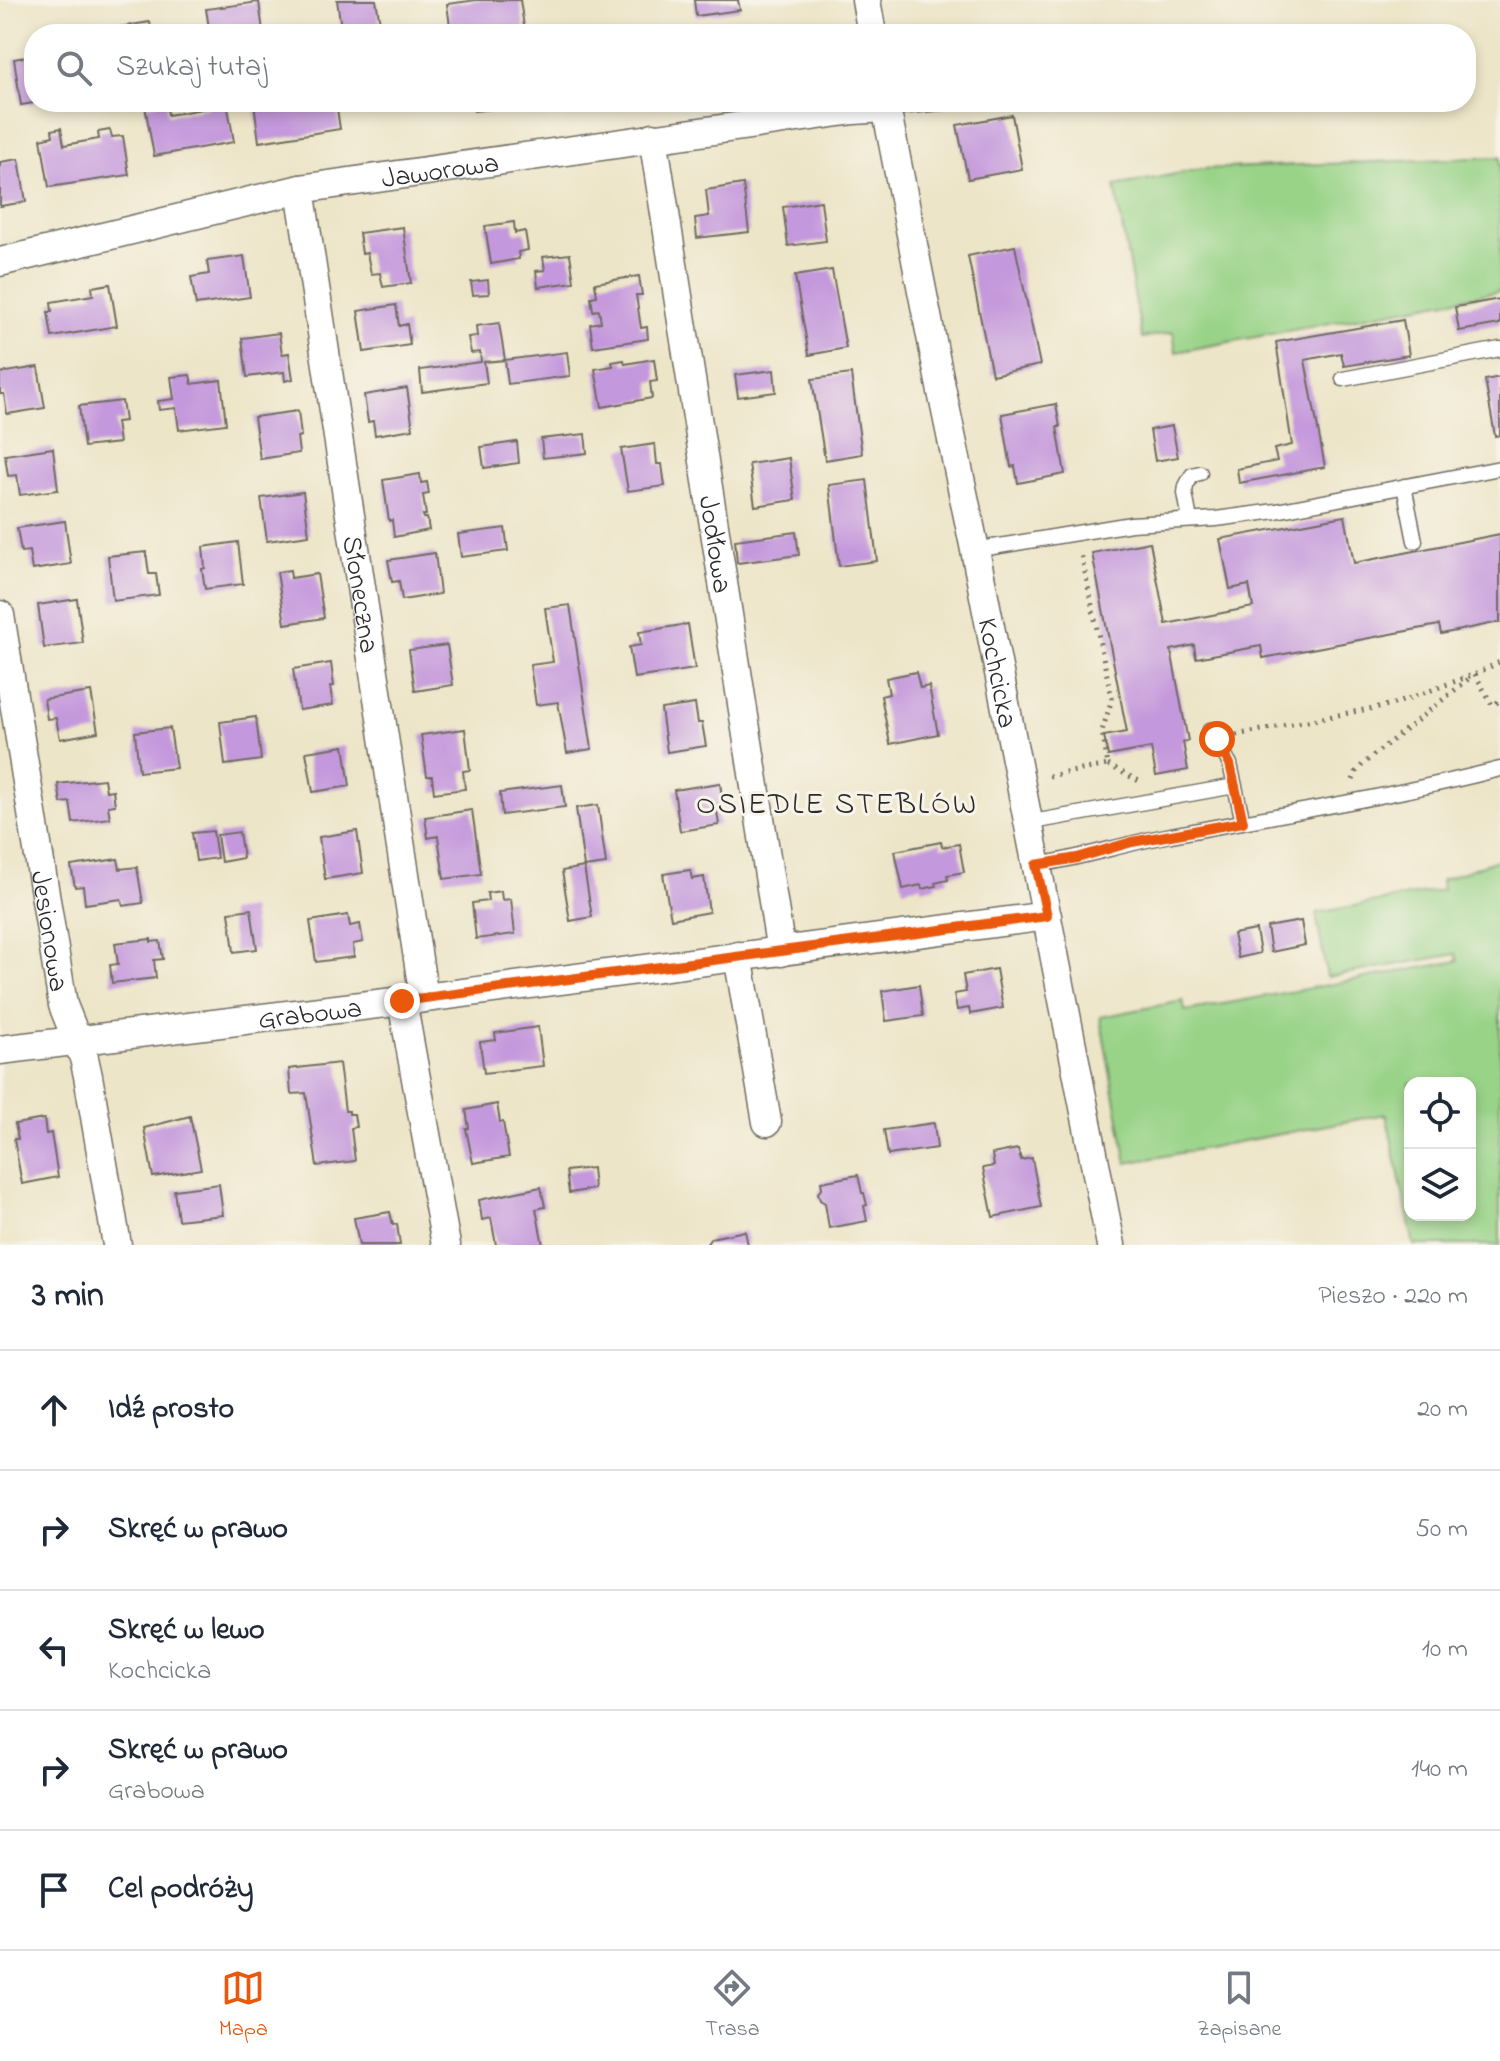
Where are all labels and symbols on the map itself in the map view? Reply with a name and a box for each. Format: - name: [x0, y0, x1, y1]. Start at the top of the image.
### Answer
- street label: Jaworowa: [379, 144, 502, 201]
- street label: Jodłowa: [686, 493, 741, 596]
- street label: Słoneczna: [329, 533, 388, 656]
- street label: Kochcicka: [965, 615, 1026, 732]
- route start: [1199, 721, 1235, 757]
- district label: OSIEDLE STEBLÓW: [696, 784, 978, 828]
- street label: Jesionowa: [18, 868, 78, 995]
- route end: [384, 983, 420, 1019]
- street label: Grabowa: [256, 989, 364, 1042]

